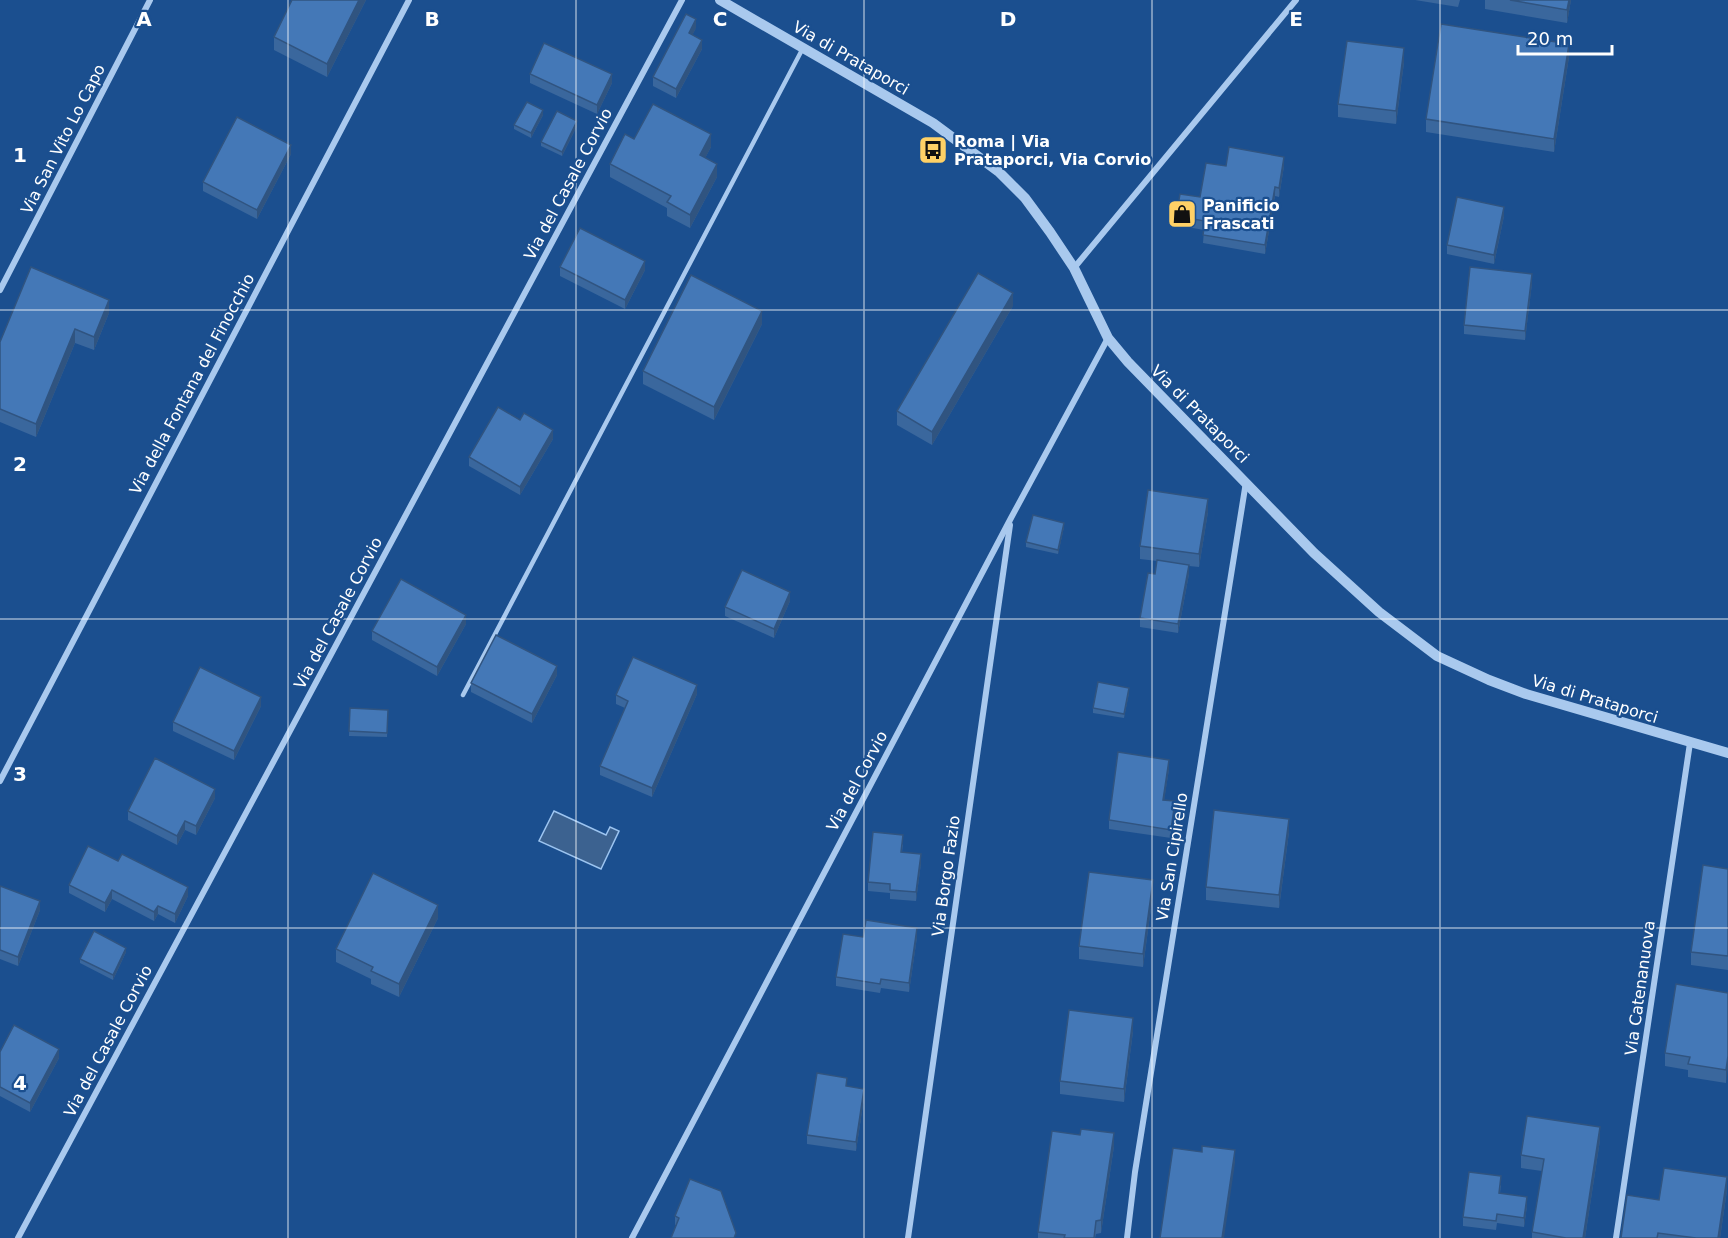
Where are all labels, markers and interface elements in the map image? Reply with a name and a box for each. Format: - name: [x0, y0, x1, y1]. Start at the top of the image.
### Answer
- text: A: [136, 7, 152, 31]
- text: B: [424, 7, 440, 31]
- text: C: [713, 7, 727, 31]
- text: D: [1000, 7, 1016, 31]
- text: E: [1289, 7, 1303, 31]
- street label: Via di Prataporci: [790, 17, 912, 99]
- scale bar: [1518, 18, 1612, 56]
- text: 20 m: [1527, 28, 1573, 49]
- street label: Via San Vito Lo Capo: [17, 61, 109, 217]
- street label: Via del Casale Corvio: [520, 105, 616, 263]
- place label: Roma | Via Prataporci, Via Corvio: [954, 132, 1151, 169]
- bus stop icon: Roma | Via Prataporci, Via Corvio: [917, 134, 949, 166]
- text: 1: [13, 143, 27, 167]
- place label: Panificio Frascati: [1203, 196, 1280, 233]
- shop icon: Panificio Frascati: [1166, 198, 1198, 230]
- street label: Via della Fontana del Finocchio: [126, 270, 258, 498]
- street label: Via di Prataporci: [1147, 361, 1253, 467]
- text: 2: [13, 452, 27, 476]
- street label: Via del Casale Corvio: [290, 534, 386, 692]
- street label: Via di Prataporci: [1530, 671, 1660, 727]
- street label: Via del Corvio: [823, 728, 891, 834]
- text: 3: [13, 762, 27, 786]
- street label: Via San Cipirello: [1152, 791, 1192, 923]
- street label: Via Borgo Fazio: [928, 814, 964, 938]
- street label: Via Catenanuova: [1621, 919, 1659, 1057]
- street label: Via del Casale Corvio: [60, 962, 156, 1120]
- text: 4: [13, 1071, 27, 1095]

